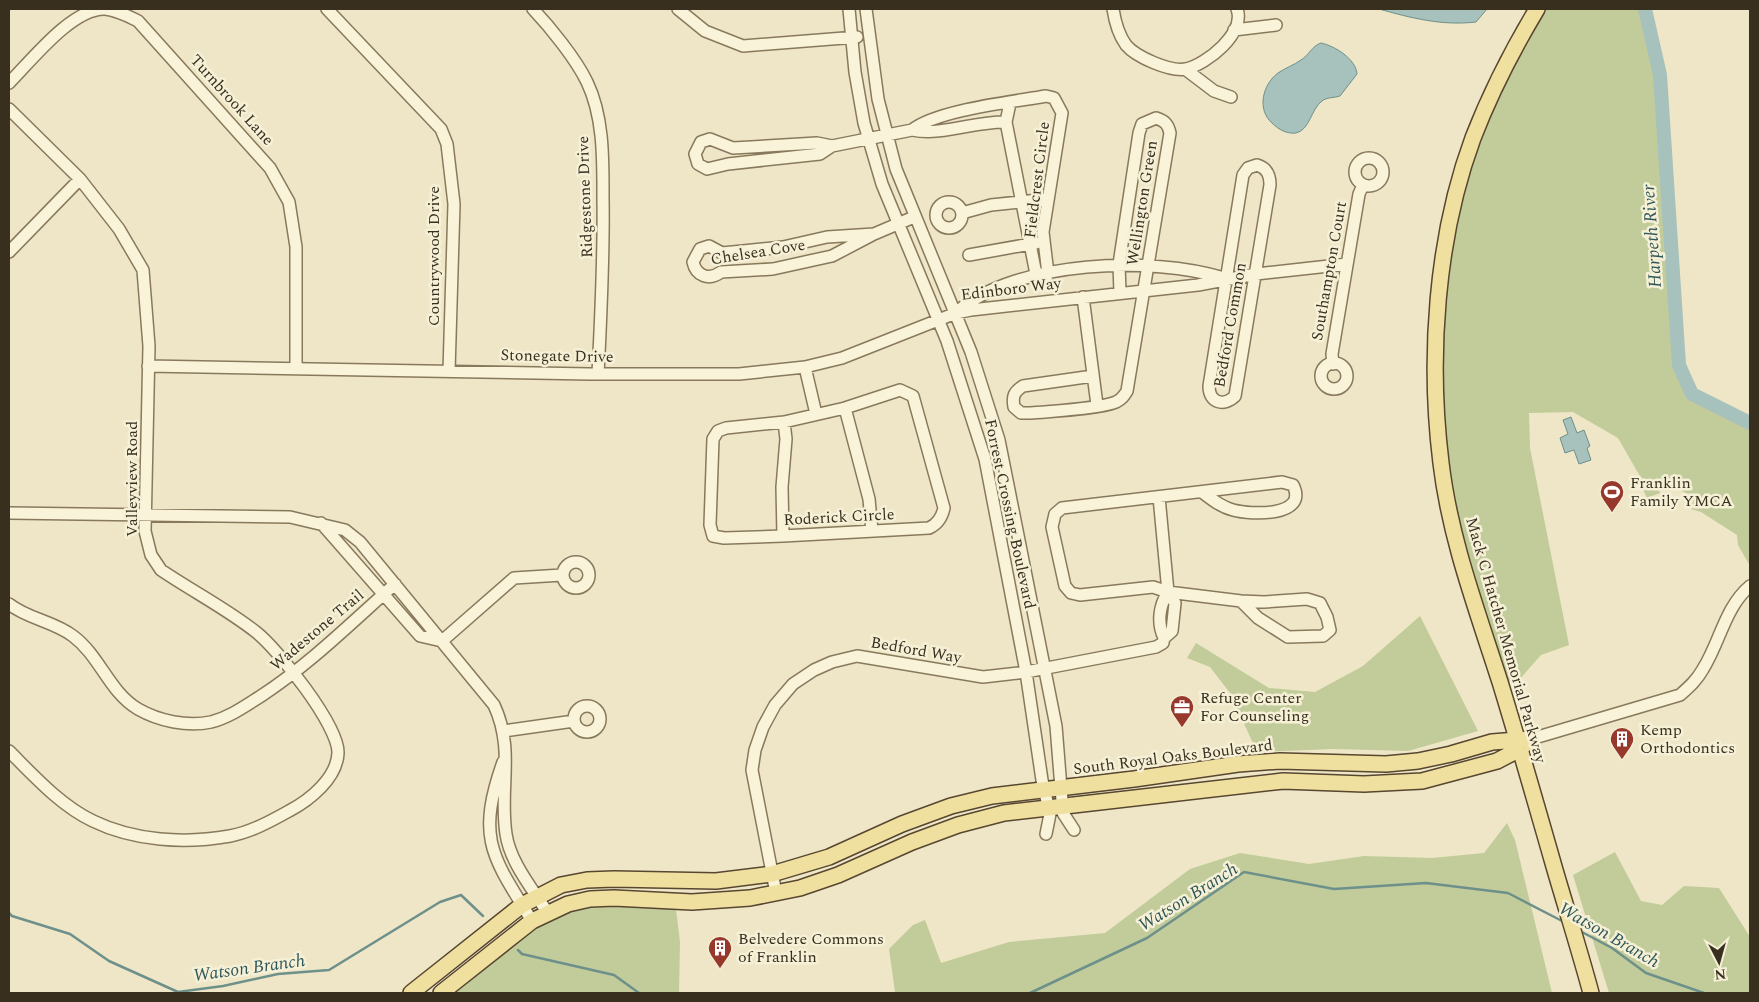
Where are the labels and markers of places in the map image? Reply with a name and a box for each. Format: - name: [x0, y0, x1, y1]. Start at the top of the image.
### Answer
- place label: Franklin Family YMCA: [1630, 471, 1732, 513]
- sports icon: Franklin Family YMCA: [1599, 479, 1625, 513]
- place label: Refuge Center For Counseling: [1200, 686, 1309, 728]
- office icon: Refuge Center For Counseling: [1169, 694, 1195, 728]
- place label: Kemp Orthodontics: [1640, 718, 1735, 760]
- building icon: Kemp Orthodontics: [1609, 726, 1635, 760]
- place label: Belvedere Commons of Franklin: [738, 927, 884, 969]
- building icon: Belvedere Commons of Franklin: [707, 935, 733, 969]

